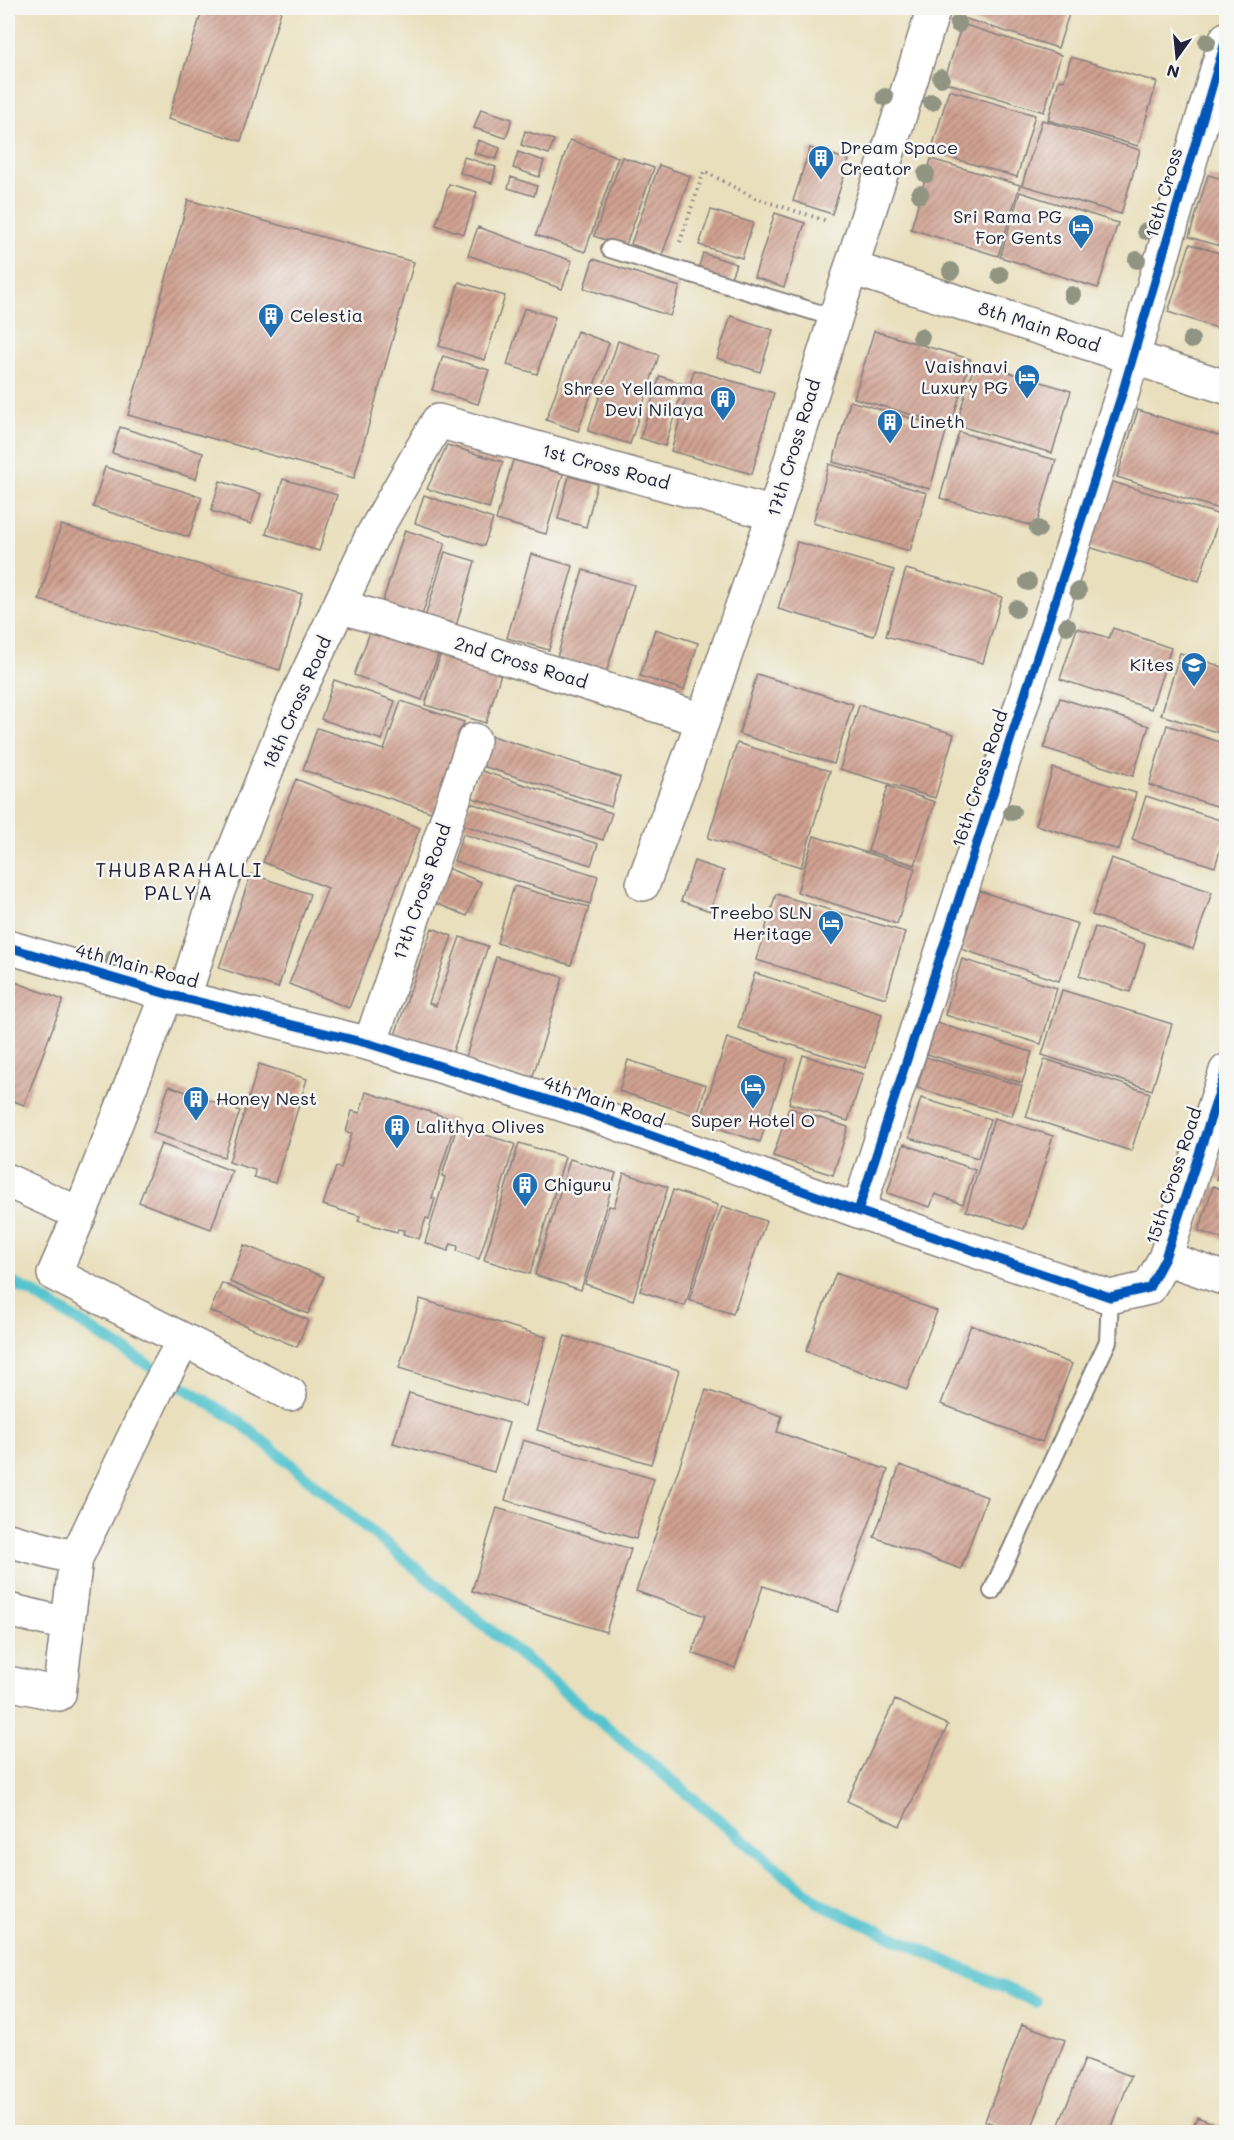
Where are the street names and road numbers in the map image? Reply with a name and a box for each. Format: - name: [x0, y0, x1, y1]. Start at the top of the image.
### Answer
- street label: 16th Cross: [1139, 145, 1187, 241]
- street label: 8th Main Road: [976, 295, 1103, 357]
- street label: 17th Cross Road: [761, 376, 825, 519]
- street label: 1st Cross Road: [540, 437, 673, 495]
- street label: 2nd Cross Road: [452, 630, 591, 694]
- street label: 18th Cross Road: [256, 632, 336, 773]
- street label: 16th Cross Road: [945, 707, 1013, 851]
- street label: 17th Cross Road: [387, 820, 456, 963]
- street label: 4th Main Road: [73, 937, 201, 993]
- street label: 4th Main Road: [541, 1069, 668, 1133]
- street label: 15th Cross Road: [1140, 1104, 1207, 1247]

